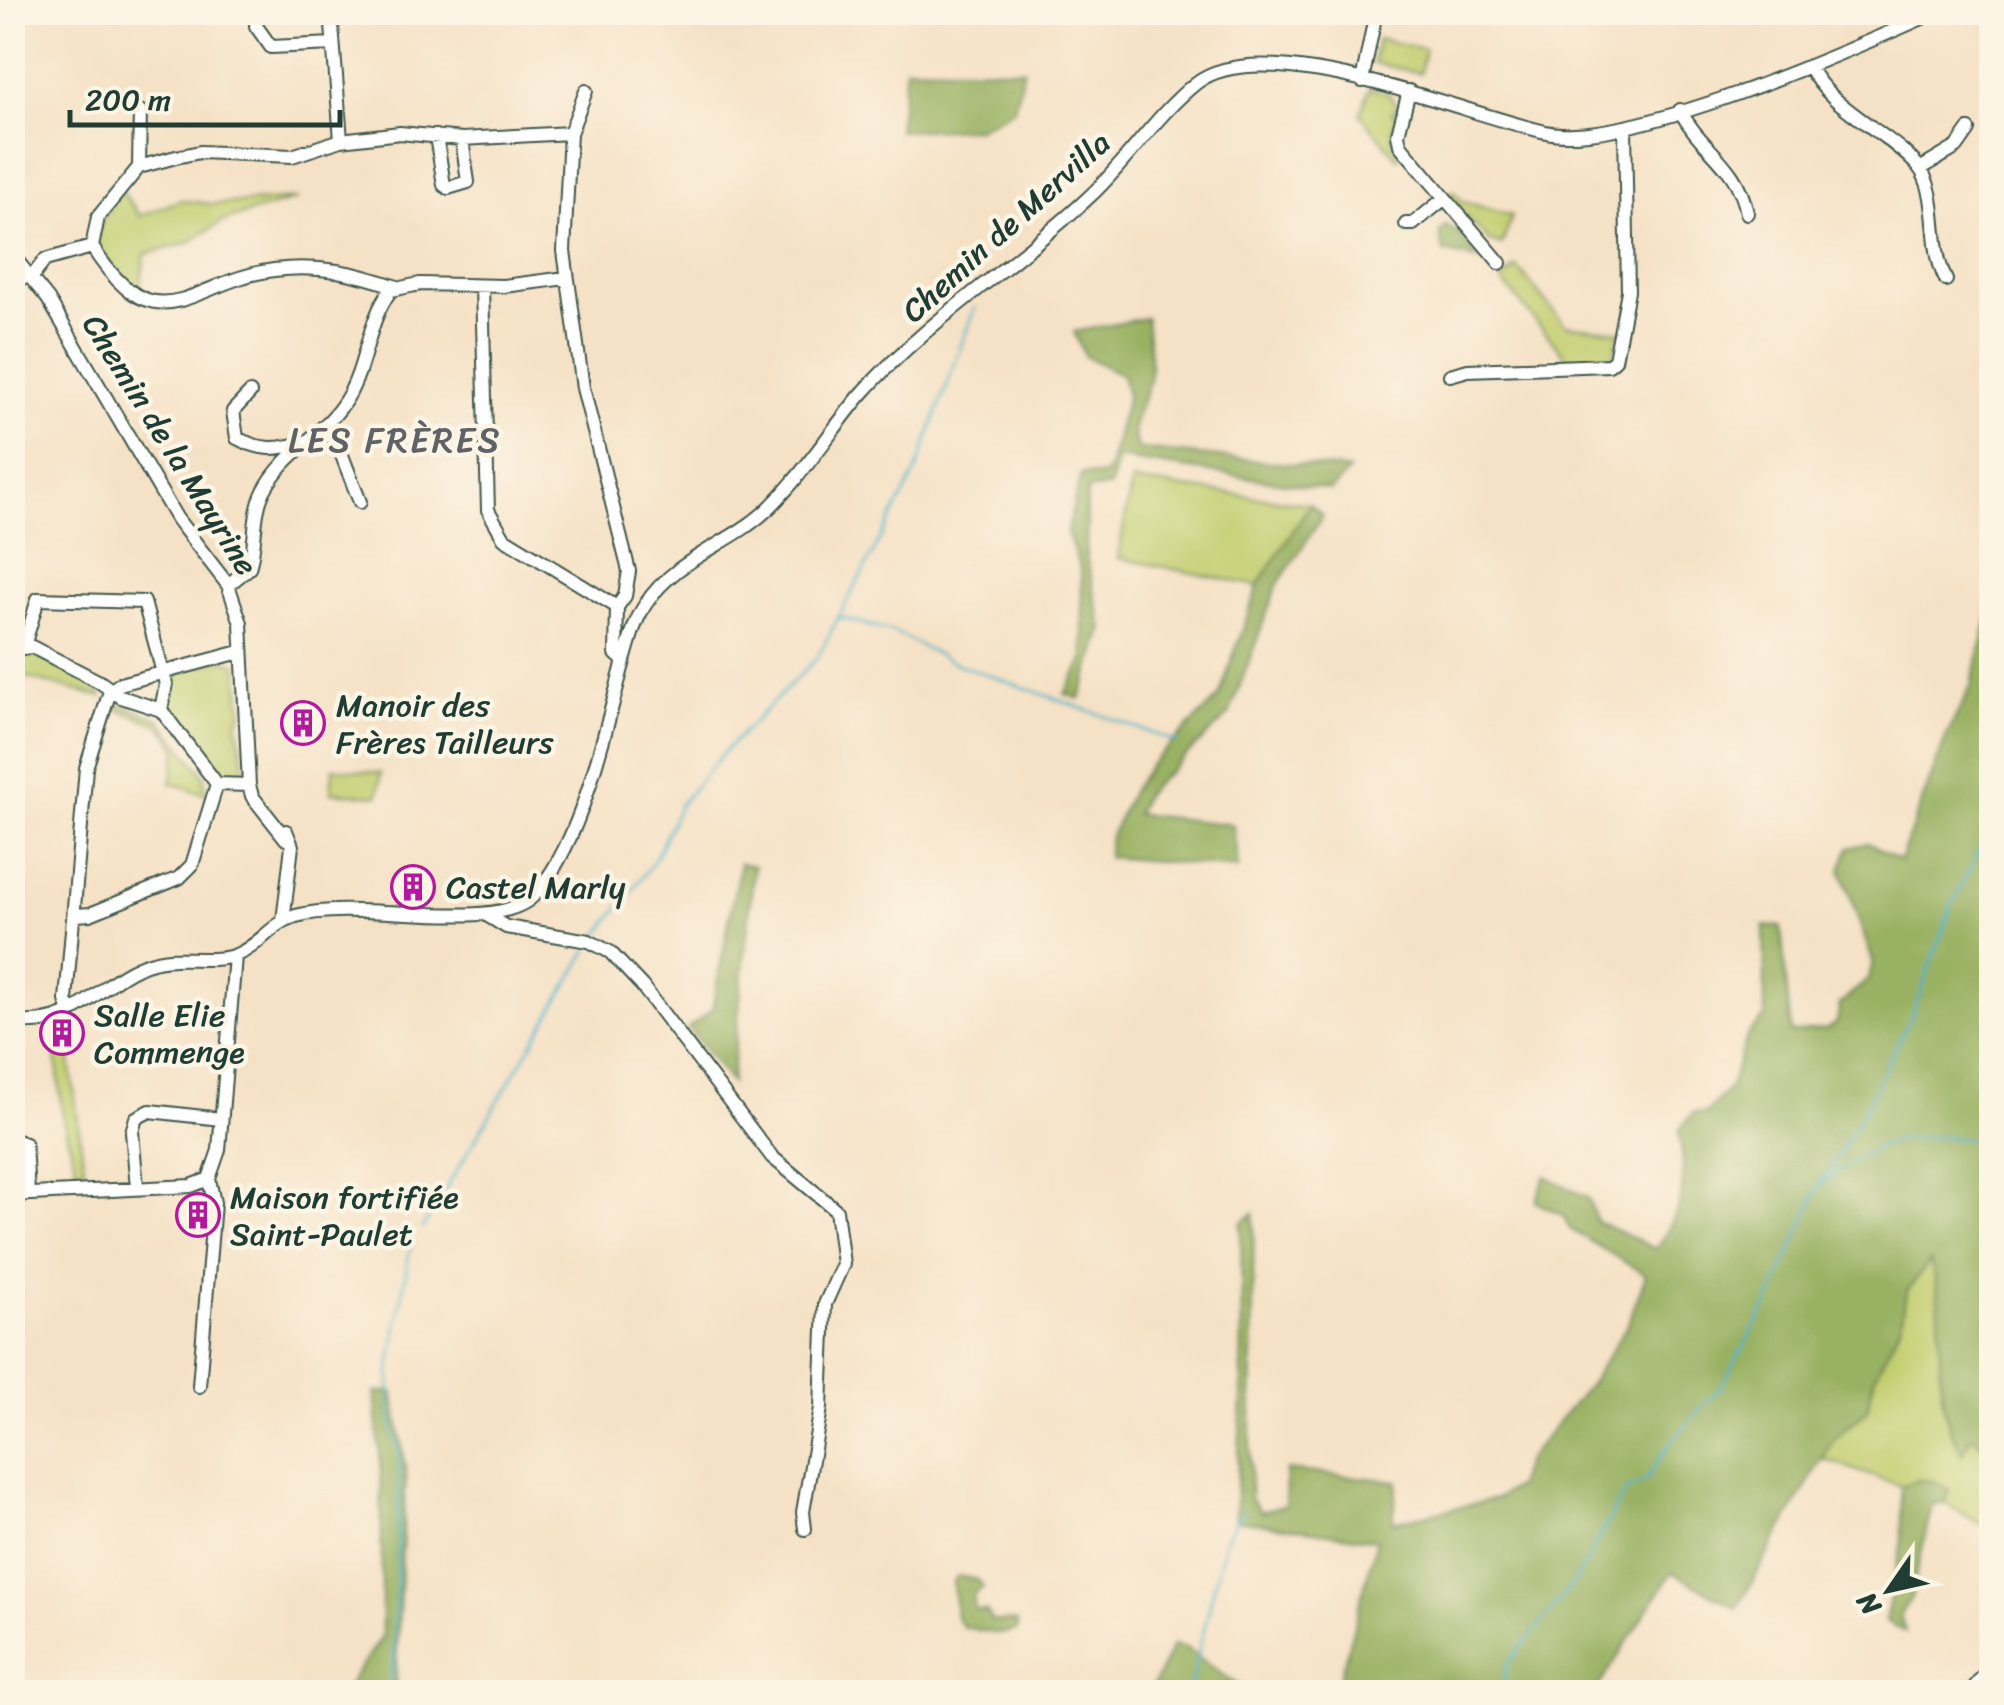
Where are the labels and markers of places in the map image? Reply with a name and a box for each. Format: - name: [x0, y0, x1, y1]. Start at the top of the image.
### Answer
- place label: Manoir des Frères Tailleurs: [336, 677, 554, 771]
- building icon: Manoir des Frères Tailleurs: [280, 700, 326, 746]
- place label: Castel Marly: [446, 859, 626, 916]
- building icon: Castel Marly: [390, 864, 436, 910]
- place label: Salle Elie Commenge: [94, 987, 245, 1081]
- building icon: Salle Elie Commenge: [39, 1010, 85, 1056]
- place label: Maison fortifiée Saint-Paulet: [230, 1169, 459, 1263]
- building icon: Maison fortifiée Saint-Paulet: [175, 1192, 221, 1238]

